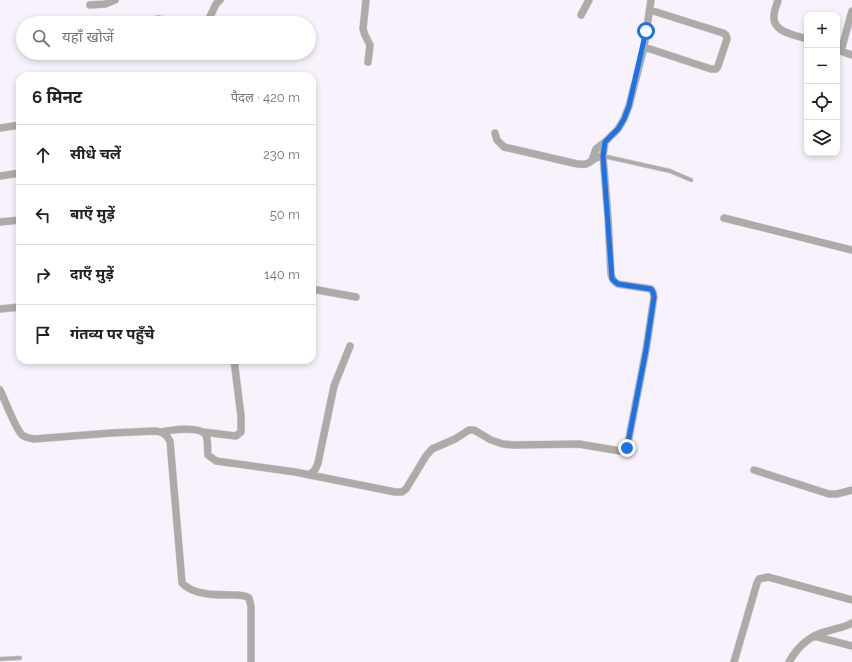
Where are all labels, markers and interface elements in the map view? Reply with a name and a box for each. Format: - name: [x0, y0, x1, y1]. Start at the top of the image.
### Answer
- map controls: [804, 12, 840, 156]
- button: +: [804, 12, 840, 48]
- search box: [16, 16, 316, 60]
- route start: [637, 22, 655, 40]
- icon: search: [30, 27, 52, 49]
- text: यहाँ खोजें: [62, 28, 114, 46]
- button: −: [804, 48, 840, 84]
- button: locate: [804, 84, 840, 120]
- text: 6 मिनट: [32, 87, 82, 107]
- text: पैदल · 420 m: [231, 90, 300, 105]
- button: layers: [804, 120, 840, 156]
- icon: ahead: [32, 144, 54, 166]
- text: सीधे चलें: [70, 145, 121, 163]
- text: 230 m: [263, 147, 300, 162]
- icon: left: [32, 204, 54, 226]
- text: बाएँ मुड़ें: [70, 205, 115, 223]
- text: 50 m: [270, 207, 300, 222]
- icon: right: [32, 264, 54, 286]
- text: दाएँ मुड़ें: [70, 265, 114, 283]
- text: 140 m: [264, 267, 300, 282]
- icon: arrive: [32, 324, 54, 346]
- text: गंतव्य पर पहुँचे: [70, 325, 154, 343]
- route end: [618, 439, 636, 457]

